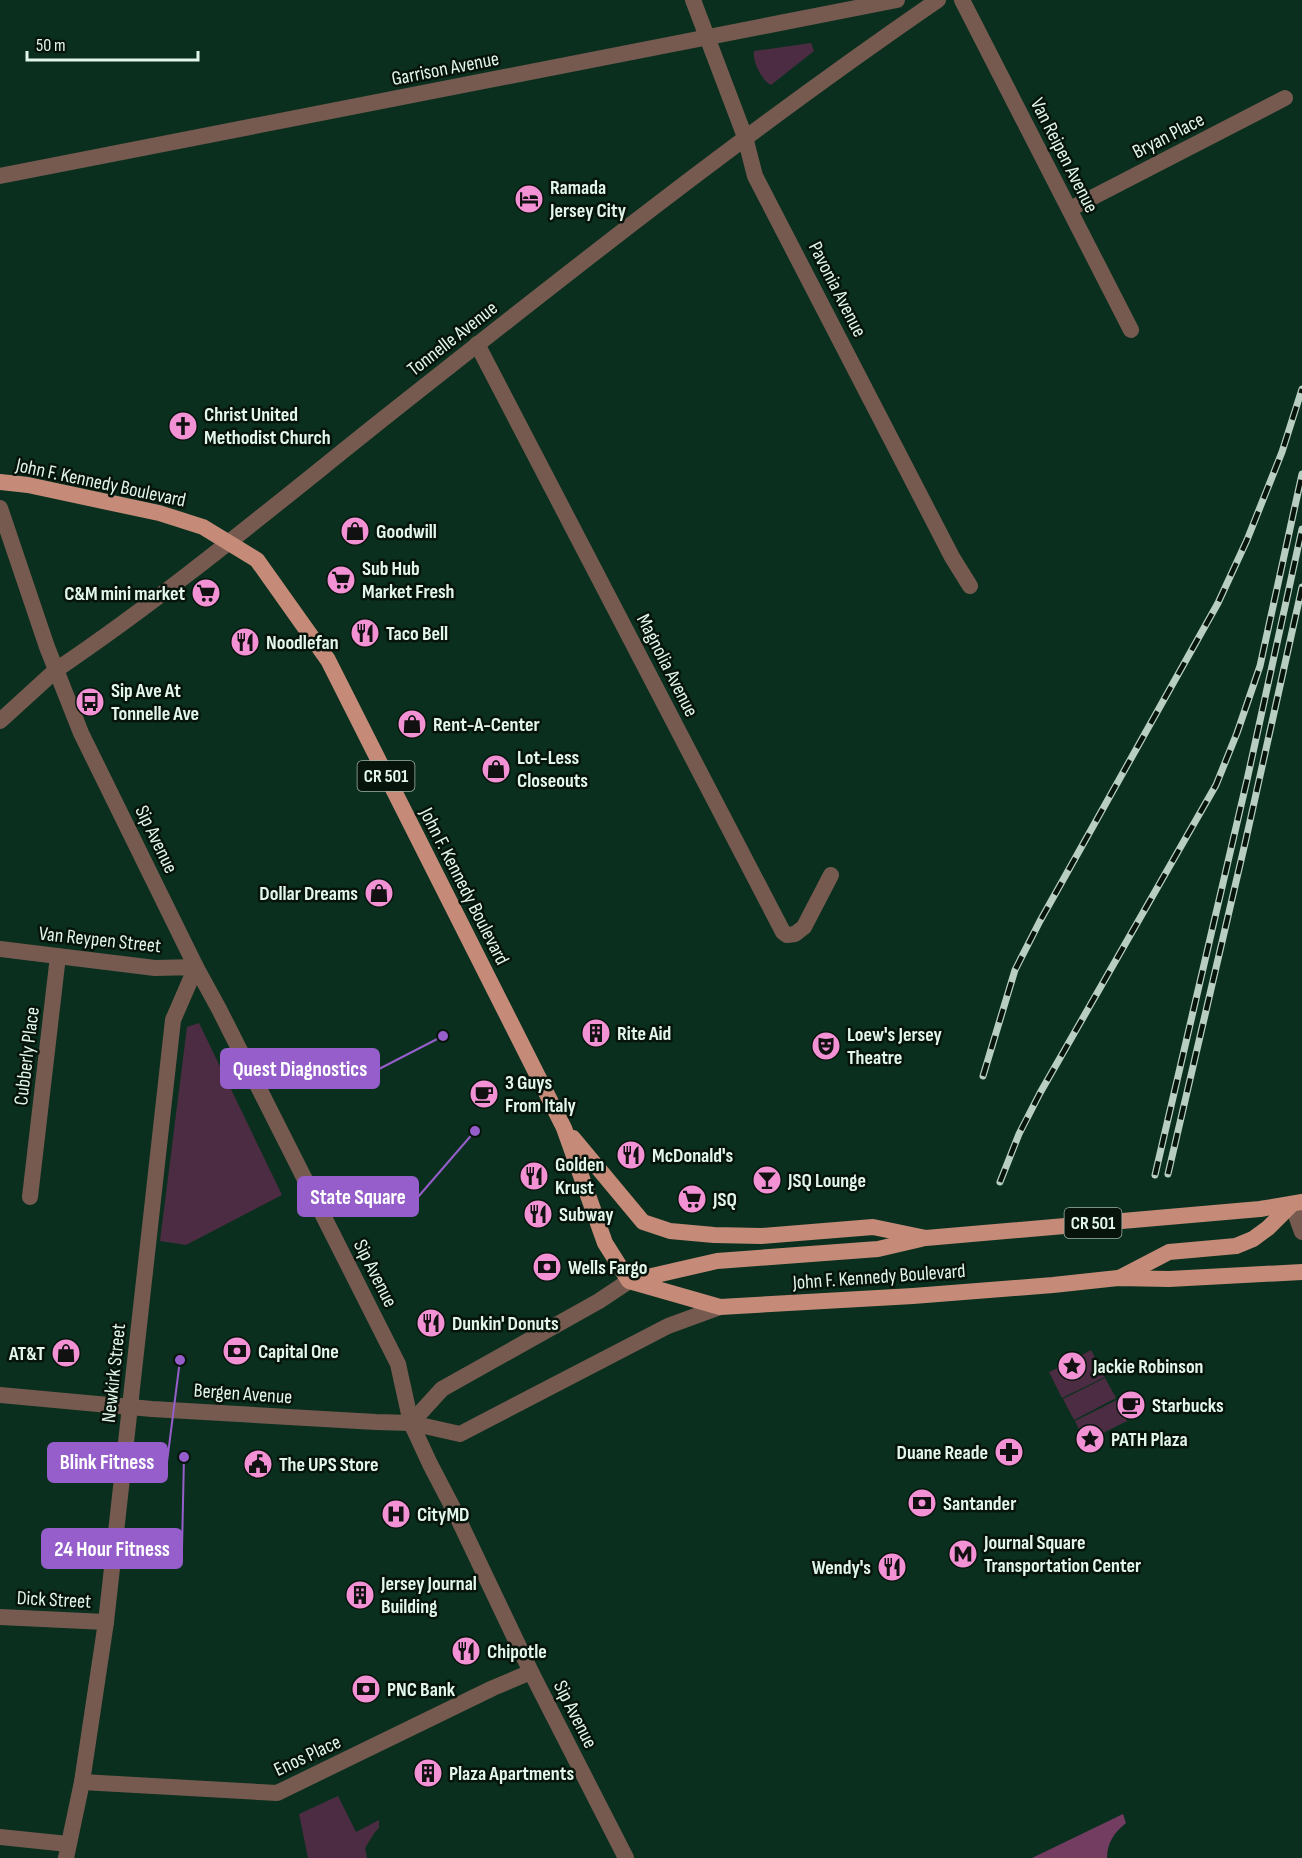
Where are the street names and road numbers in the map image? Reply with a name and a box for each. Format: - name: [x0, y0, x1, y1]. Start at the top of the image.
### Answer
- street label: Garrison Avenue: [389, 47, 501, 91]
- street label: Van Reipen Avenue: [1025, 94, 1103, 217]
- street label: Bryan Place: [1128, 108, 1208, 164]
- street label: Pavonia Avenue: [803, 238, 871, 341]
- street label: Tonnelle Avenue: [403, 296, 502, 381]
- street label: John F. Kennedy Boulevard: [13, 453, 188, 513]
- street label: Magnolia Avenue: [631, 610, 703, 721]
- road number: CR 501: [358, 761, 414, 791]
- street label: Sip Avenue: [129, 802, 183, 877]
- street label: John F. Kennedy Boulevard: [414, 803, 514, 969]
- street label: Van Reypen Street: [38, 922, 162, 958]
- street label: Cubberly Place: [9, 1006, 45, 1107]
- road number: CR 501: [1064, 1208, 1122, 1238]
- street label: Sip Avenue: [348, 1236, 402, 1311]
- street label: John F. Kennedy Boulevard: [791, 1259, 966, 1295]
- street label: Newkirk Street: [97, 1322, 131, 1424]
- street label: Bergen Avenue: [193, 1379, 293, 1409]
- street label: Dick Street: [16, 1586, 92, 1614]
- street label: Sip Avenue: [548, 1677, 602, 1752]
- street label: Enos Place: [270, 1730, 345, 1782]

